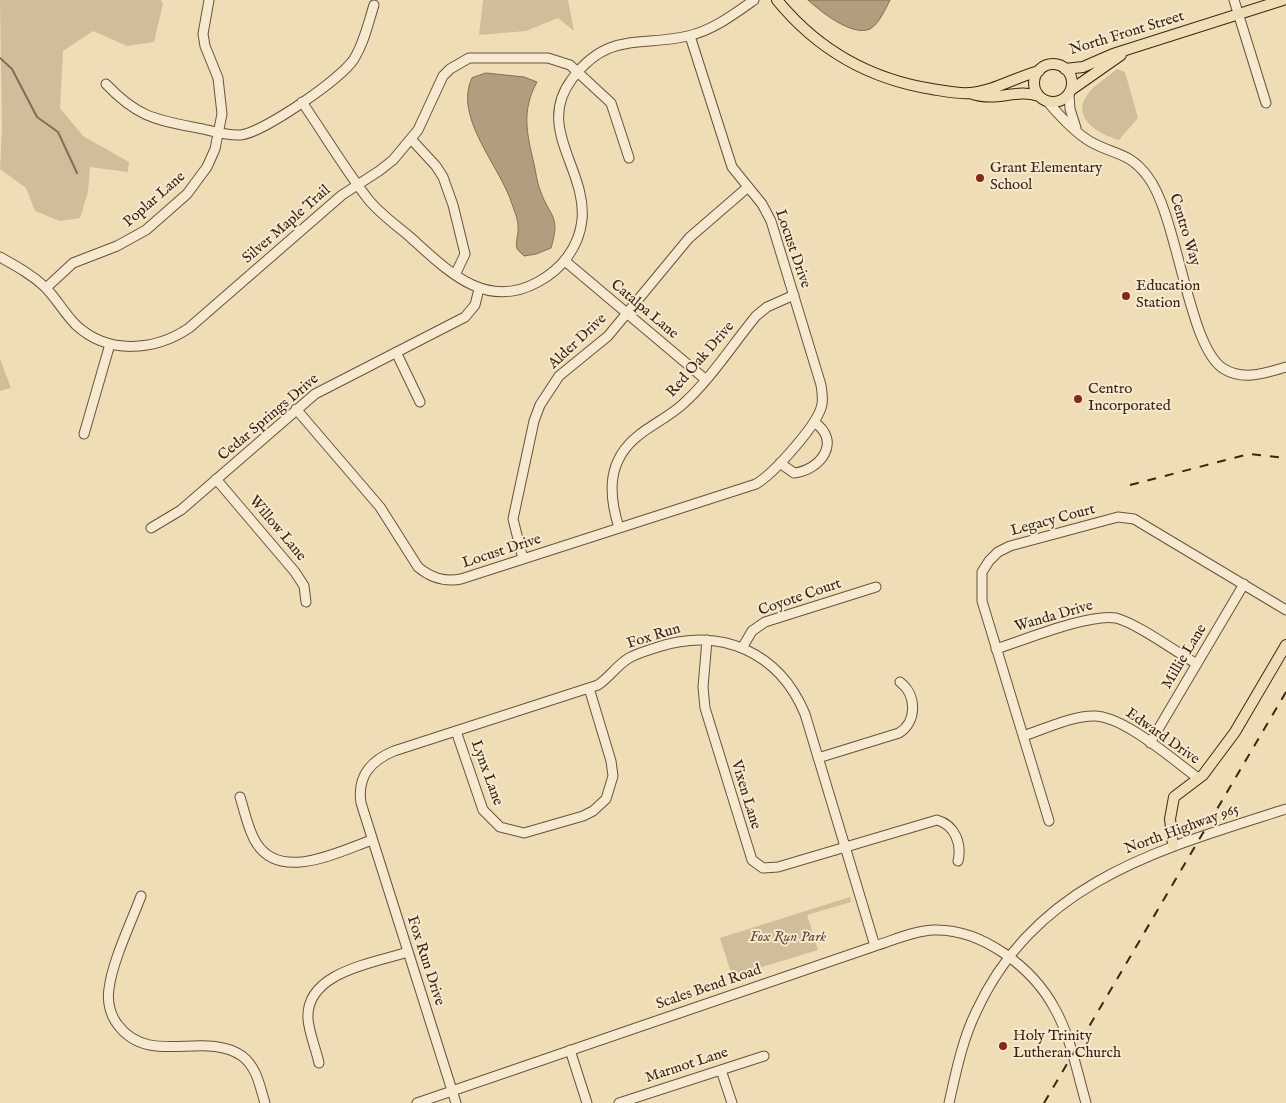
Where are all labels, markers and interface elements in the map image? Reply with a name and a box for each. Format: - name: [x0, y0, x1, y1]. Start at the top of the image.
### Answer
- street label: North Front Street: [1067, 8, 1187, 60]
- place label: Grant Elementary School: [990, 160, 1102, 195]
- street label: Poplar Lane: [120, 168, 190, 232]
- marker: Grant Elementary School: [974, 172, 986, 184]
- street label: Silver Maple Trail: [239, 182, 335, 268]
- street label: Centro Way: [1164, 192, 1204, 268]
- street label: Locust Drive: [770, 207, 814, 291]
- street label: Catalpa Lane: [606, 276, 682, 344]
- place label: Education Station: [1136, 278, 1200, 313]
- marker: Education Station: [1120, 290, 1132, 302]
- street label: Alder Drive: [545, 311, 611, 373]
- street label: Red Oak Drive: [663, 318, 739, 402]
- street label: Cedar Springs Drive: [215, 371, 323, 465]
- place label: Centro Incorporated: [1088, 381, 1171, 416]
- marker: Centro Incorporated: [1072, 393, 1084, 405]
- street label: Willow Lane: [245, 493, 309, 565]
- street label: Legacy Court: [1009, 501, 1097, 541]
- street label: Locust Drive: [460, 531, 544, 573]
- street label: Coyote Court: [756, 575, 844, 621]
- street label: Wanda Drive: [1013, 597, 1095, 637]
- street label: Fox Run: [625, 620, 683, 654]
- street label: Millie Lane: [1159, 621, 1211, 693]
- street label: Edward Drive: [1121, 705, 1203, 769]
- street label: Lynx Lane: [466, 738, 506, 808]
- street label: Vixen Lane: [726, 758, 764, 832]
- street label: North Highway 965: [1122, 801, 1242, 859]
- street label: Fox Run Drive: [402, 914, 448, 1008]
- park label: Fox Run Park: [750, 929, 826, 947]
- street label: Scales Bend Road: [654, 962, 764, 1014]
- place label: Holy Trinity Lutheran Church: [1013, 1028, 1121, 1063]
- marker: Holy Trinity Lutheran Church: [997, 1040, 1009, 1052]
- street label: Marmot Lane: [643, 1044, 731, 1088]

